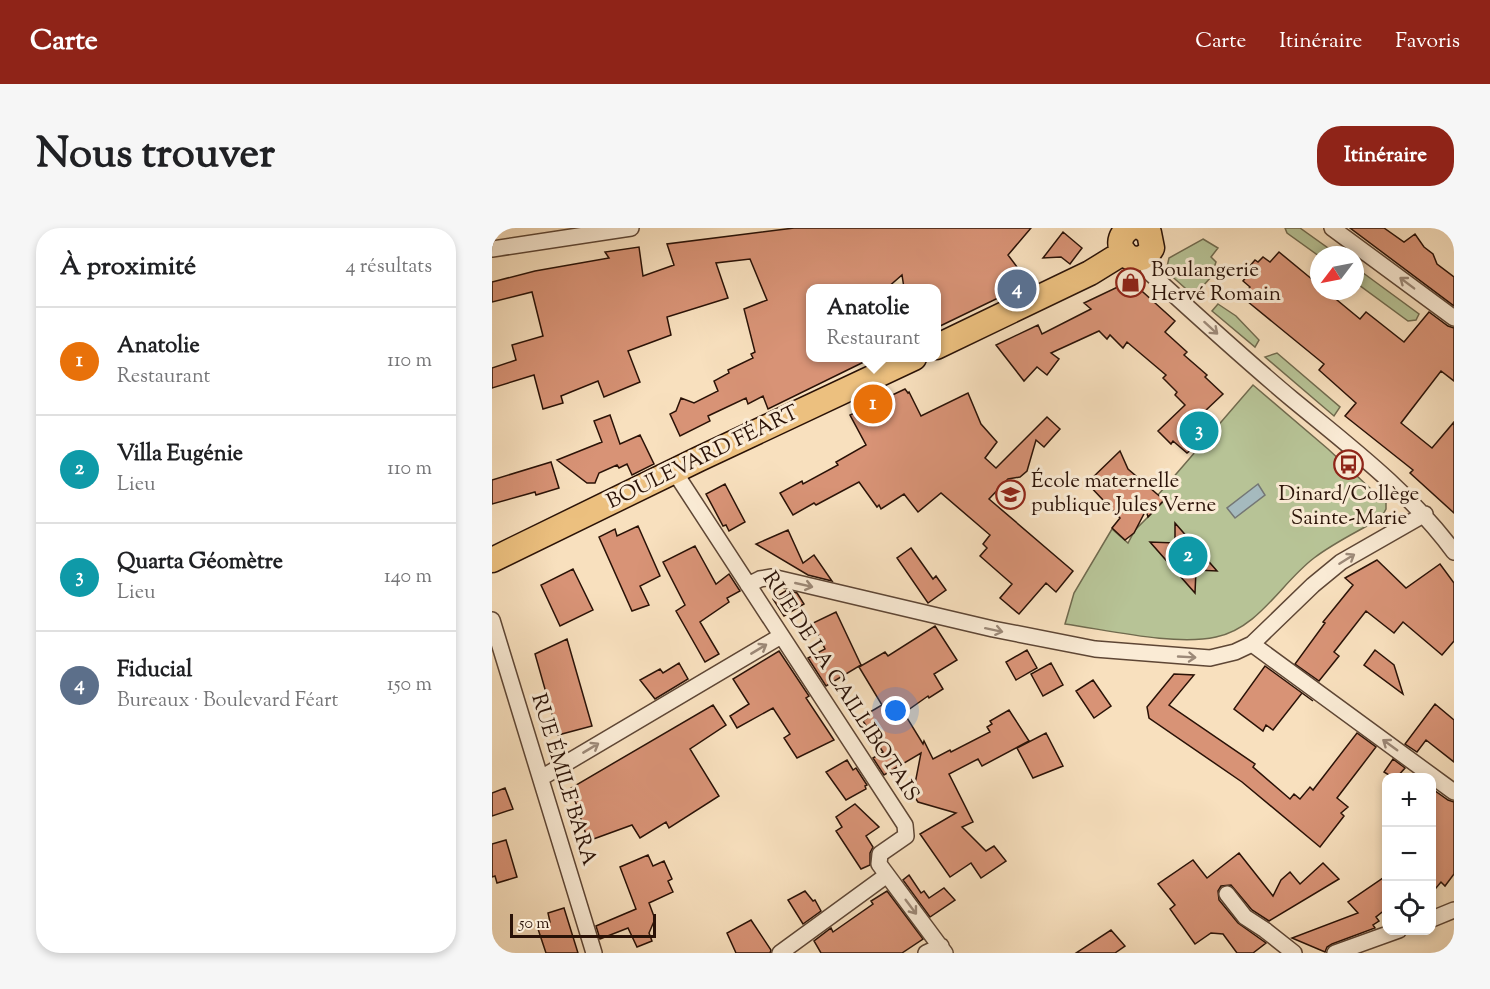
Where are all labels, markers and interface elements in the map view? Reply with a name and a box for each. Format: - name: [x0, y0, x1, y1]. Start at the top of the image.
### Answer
- text: Carte: [30, 22, 98, 62]
- text: Carte: [1195, 27, 1246, 57]
- text: Itinéraire: [1279, 27, 1362, 57]
- text: Favoris: [1395, 27, 1460, 57]
- text: Nous trouver: [36, 126, 275, 186]
- button: Itinéraire: [1317, 126, 1454, 186]
- north arrow: [1310, 246, 1364, 300]
- text: À proximité: [60, 249, 196, 286]
- text: 4 résultats: [346, 253, 432, 282]
- place label: Boulangerie Hervé Romain: [1151, 256, 1281, 310]
- pin: 4: [998, 266, 1036, 312]
- shop icon: Boulangerie Hervé Romain: [1114, 267, 1146, 299]
- one-way arrow: [1399, 277, 1415, 290]
- popup: [806, 284, 941, 362]
- text: Anatolie: [827, 293, 910, 325]
- one-way arrow: [1204, 321, 1219, 335]
- text: Restaurant: [827, 325, 920, 354]
- text: Anatolie: [117, 331, 200, 363]
- text: 1: [76, 347, 83, 376]
- text: 110 m: [387, 347, 432, 376]
- text: Restaurant: [117, 363, 210, 392]
- pin: 1: [854, 382, 892, 426]
- street label: BOULEVARD FÉART: [602, 398, 804, 518]
- pin: 3: [1180, 408, 1218, 454]
- text: Villa Eugénie: [117, 439, 243, 471]
- bus stop icon: Dinard/Collège Sainte-Marie: [1333, 448, 1365, 480]
- text: 2: [75, 455, 84, 484]
- text: 110 m: [387, 455, 432, 484]
- place label: École maternelle publique Jules Verne: [1031, 467, 1216, 521]
- text: Lieu: [117, 471, 155, 500]
- school or university icon: École maternelle publique Jules Verne: [994, 478, 1026, 510]
- place label: Dinard/Collège Sainte-Marie: [1279, 480, 1419, 534]
- pin: 2: [1168, 534, 1208, 578]
- text: Quarta Géomètre: [117, 547, 283, 579]
- one-way arrow: [1338, 553, 1355, 565]
- text: 3: [75, 563, 84, 592]
- text: 140 m: [384, 563, 432, 592]
- street label: RUE DE LA CAILLIBOTAIS: [754, 566, 926, 808]
- text: Lieu: [117, 579, 155, 608]
- one-way arrow: [794, 580, 814, 591]
- one-way arrow: [985, 624, 1004, 636]
- one-way arrow: [750, 643, 767, 655]
- one-way arrow: [1177, 651, 1197, 662]
- text: Fiducial: [117, 655, 192, 687]
- text: 4: [74, 671, 85, 700]
- text: 150 m: [387, 671, 432, 700]
- text: Bureaux · Boulevard Féart: [117, 687, 338, 716]
- street label: RUE ÉMILE BARA: [523, 690, 603, 870]
- your location: [881, 696, 910, 725]
- one-way arrow: [1382, 739, 1398, 751]
- one-way arrow: [582, 742, 599, 754]
- map controls: [1382, 773, 1436, 935]
- button: +: [1382, 773, 1436, 827]
- button: −: [1382, 827, 1436, 881]
- button: locate: [1382, 881, 1436, 935]
- one-way arrow: [904, 898, 917, 914]
- scale bar: [510, 911, 656, 938]
- text: 50 m: [519, 913, 550, 936]

